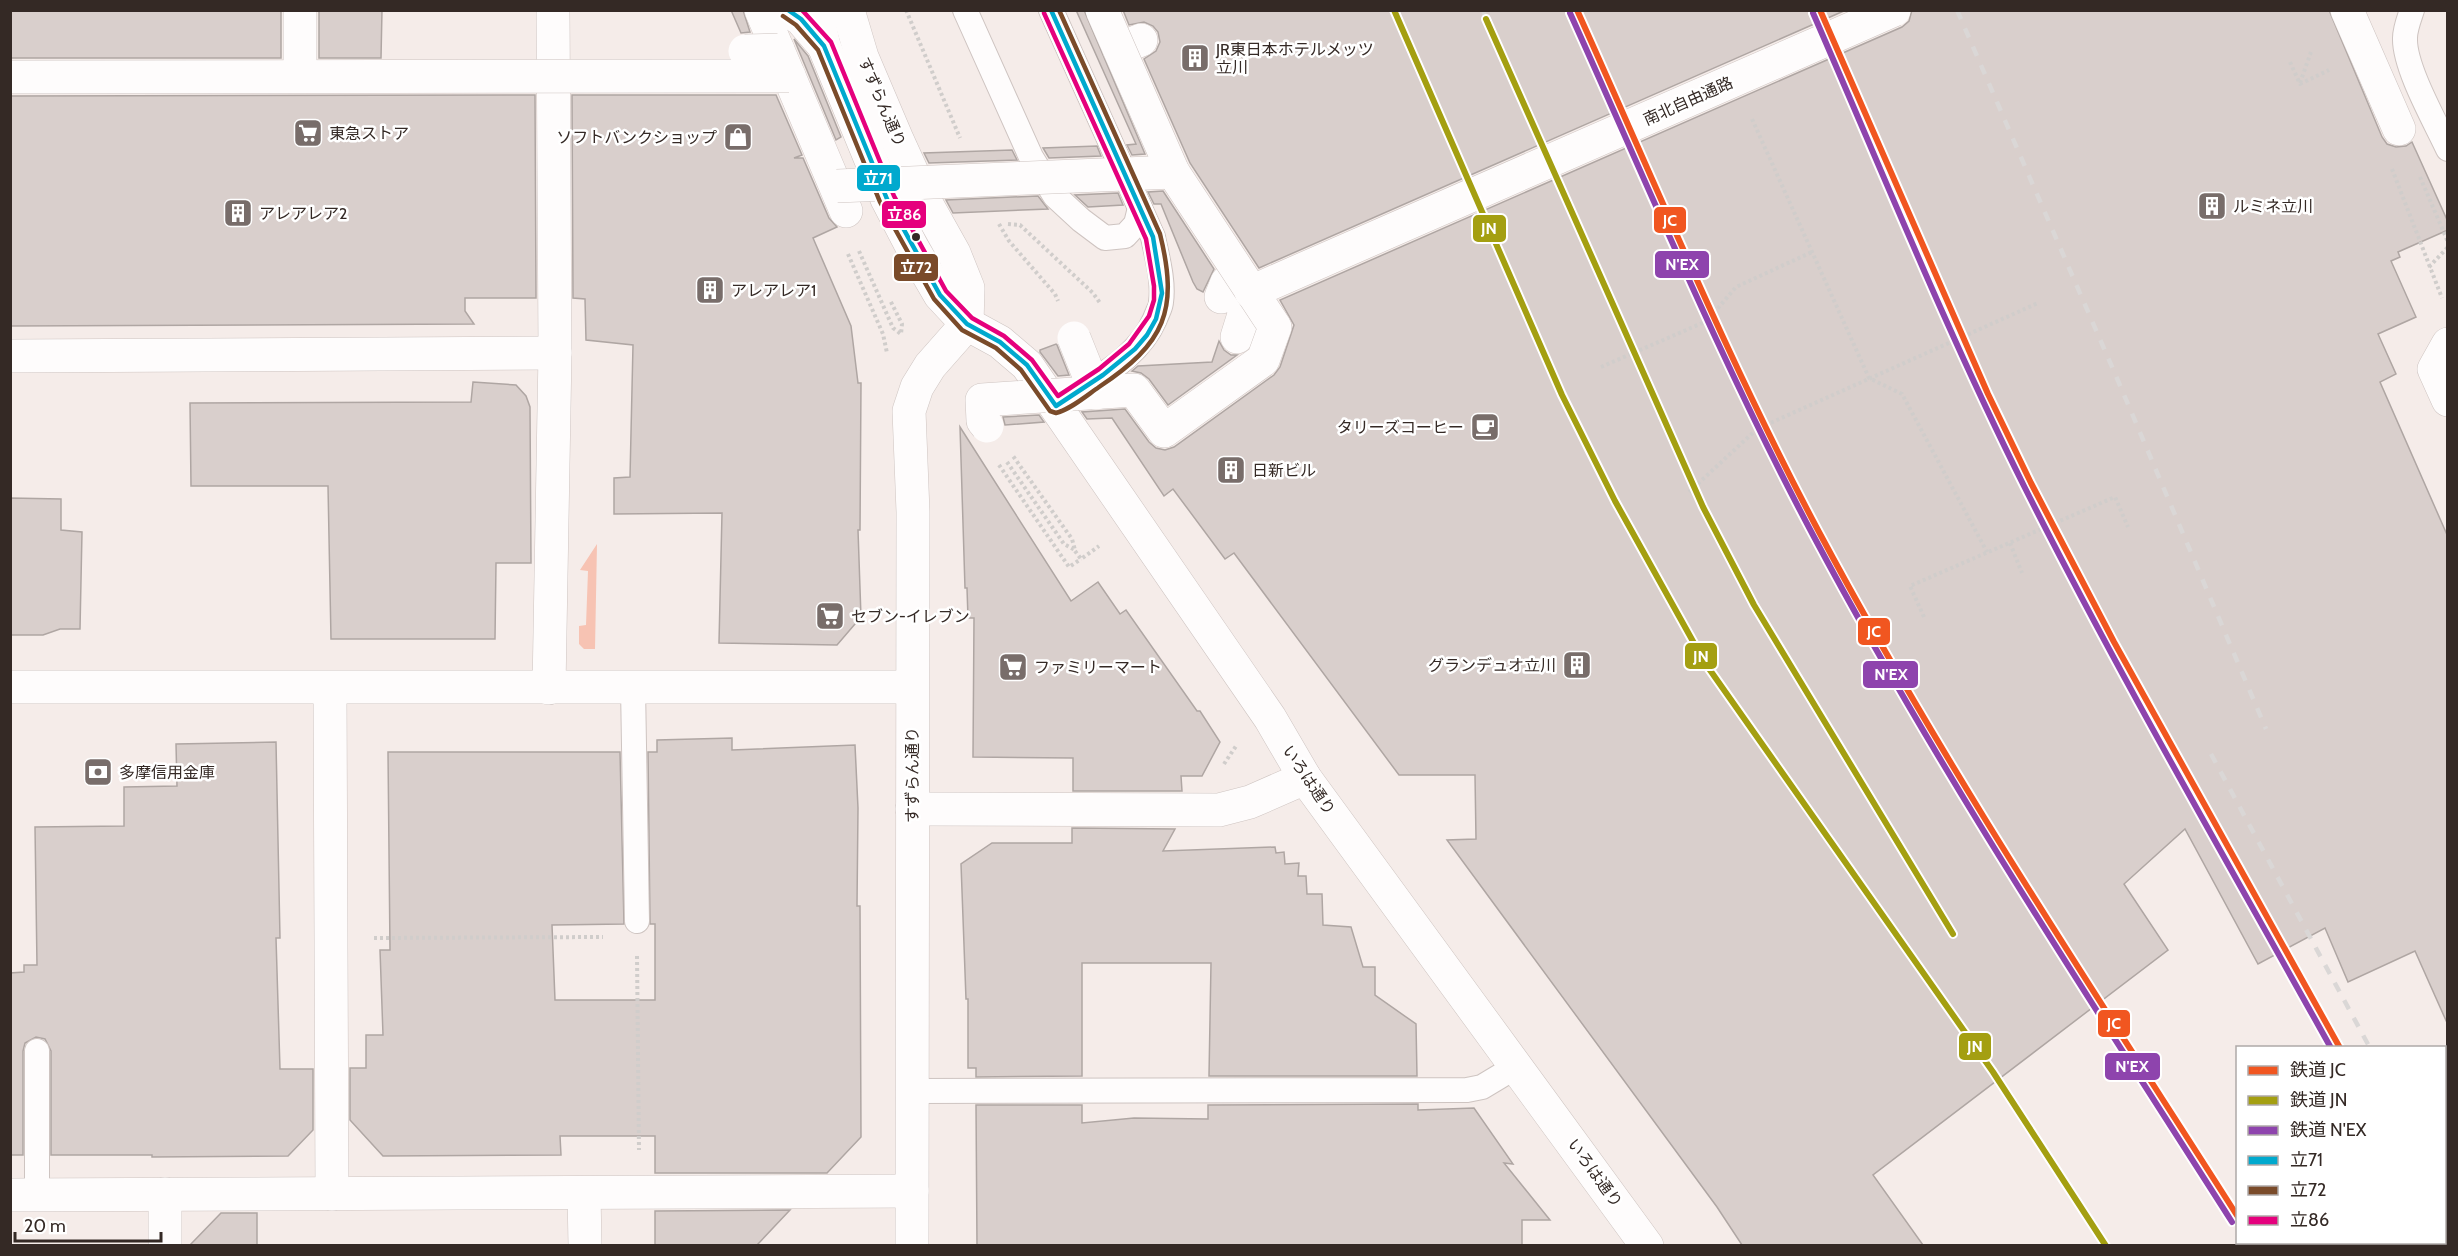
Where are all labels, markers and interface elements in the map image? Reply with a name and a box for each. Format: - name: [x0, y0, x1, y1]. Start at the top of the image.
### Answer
- place label: JR東日本ホテルメッツ 立川: [1215, 40, 1374, 77]
- building icon: JR東日本ホテルメッツ 立川: [1179, 42, 1211, 74]
- street label: すずらん通り: [854, 54, 910, 150]
- street label: 南北自由通路: [1640, 73, 1736, 129]
- supermarket icon: 東急ストア: [292, 117, 324, 149]
- shop icon: ソフトバンクショップ: [722, 121, 754, 153]
- place label: 東急ストア: [329, 124, 409, 143]
- place label: ソフトバンクショップ: [556, 128, 717, 147]
- line badge: 立71: [856, 164, 901, 192]
- text: 立71: [863, 169, 893, 188]
- building icon: ルミネ立川: [2196, 190, 2228, 222]
- building icon: アレアレア2: [222, 197, 254, 229]
- place label: ルミネ立川: [2233, 197, 2313, 216]
- line badge: 立86: [881, 200, 927, 229]
- place label: アレアレア2: [259, 204, 347, 223]
- text: 立86: [887, 205, 921, 224]
- line badge: JC: [1653, 206, 1687, 234]
- text: JC: [1662, 211, 1677, 230]
- line badge: JN: [1472, 214, 1507, 243]
- text: JN: [1480, 219, 1497, 238]
- unlabelled marker: [910, 231, 922, 243]
- line badge: N'EX: [1654, 250, 1710, 279]
- line badge: 立72: [893, 253, 939, 282]
- text: N'EX: [1665, 255, 1700, 274]
- text: 立72: [900, 258, 932, 277]
- building icon: アレアレア1: [694, 274, 726, 306]
- place label: アレアレア1: [731, 281, 816, 300]
- cafe icon: タリーズコーヒー: [1469, 411, 1501, 443]
- place label: タリーズコーヒー: [1337, 418, 1464, 437]
- building icon: 日新ビル: [1215, 454, 1247, 486]
- place label: 日新ビル: [1252, 461, 1316, 480]
- supermarket icon: セブン-イレブン: [814, 600, 846, 632]
- place label: セブン-イレブン: [851, 607, 970, 626]
- line badge: JC: [1857, 617, 1891, 646]
- text: JC: [1866, 622, 1881, 641]
- line badge: JN: [1684, 642, 1718, 670]
- text: JN: [1692, 647, 1709, 666]
- building icon: グランデュオ立川: [1561, 649, 1593, 681]
- supermarket icon: ファミリーマート: [997, 651, 1029, 683]
- place label: グランデュオ立川: [1428, 656, 1556, 675]
- place label: ファミリーマート: [1034, 658, 1162, 677]
- line badge: N'EX: [1862, 660, 1919, 689]
- text: N'EX: [1874, 665, 1909, 684]
- street label: すずらん通り: [903, 727, 922, 823]
- street label: いろは通り: [1279, 742, 1339, 818]
- bank icon: 多摩信用金庫: [82, 756, 114, 788]
- place label: 多摩信用金庫: [119, 763, 215, 782]
- line badge: JC: [2097, 1009, 2131, 1038]
- text: JC: [2106, 1014, 2121, 1033]
- line badge: JN: [1958, 1032, 1992, 1061]
- text: JN: [1966, 1037, 1983, 1056]
- legend: [2236, 1046, 2446, 1244]
- line badge: N'EX: [2104, 1052, 2161, 1081]
- text: N'EX: [2115, 1057, 2150, 1076]
- text: 鉄道 JC: [2290, 1059, 2346, 1081]
- text: 鉄道 JN: [2290, 1089, 2347, 1111]
- text: 鉄道 N'EX: [2290, 1119, 2367, 1141]
- street label: いろは通り: [1564, 1135, 1626, 1211]
- text: 立71: [2290, 1149, 2323, 1171]
- text: 立72: [2290, 1179, 2327, 1201]
- scale bar: [15, 1205, 160, 1243]
- text: 立86: [2290, 1209, 2329, 1231]
- text: 20 m: [24, 1215, 66, 1237]

